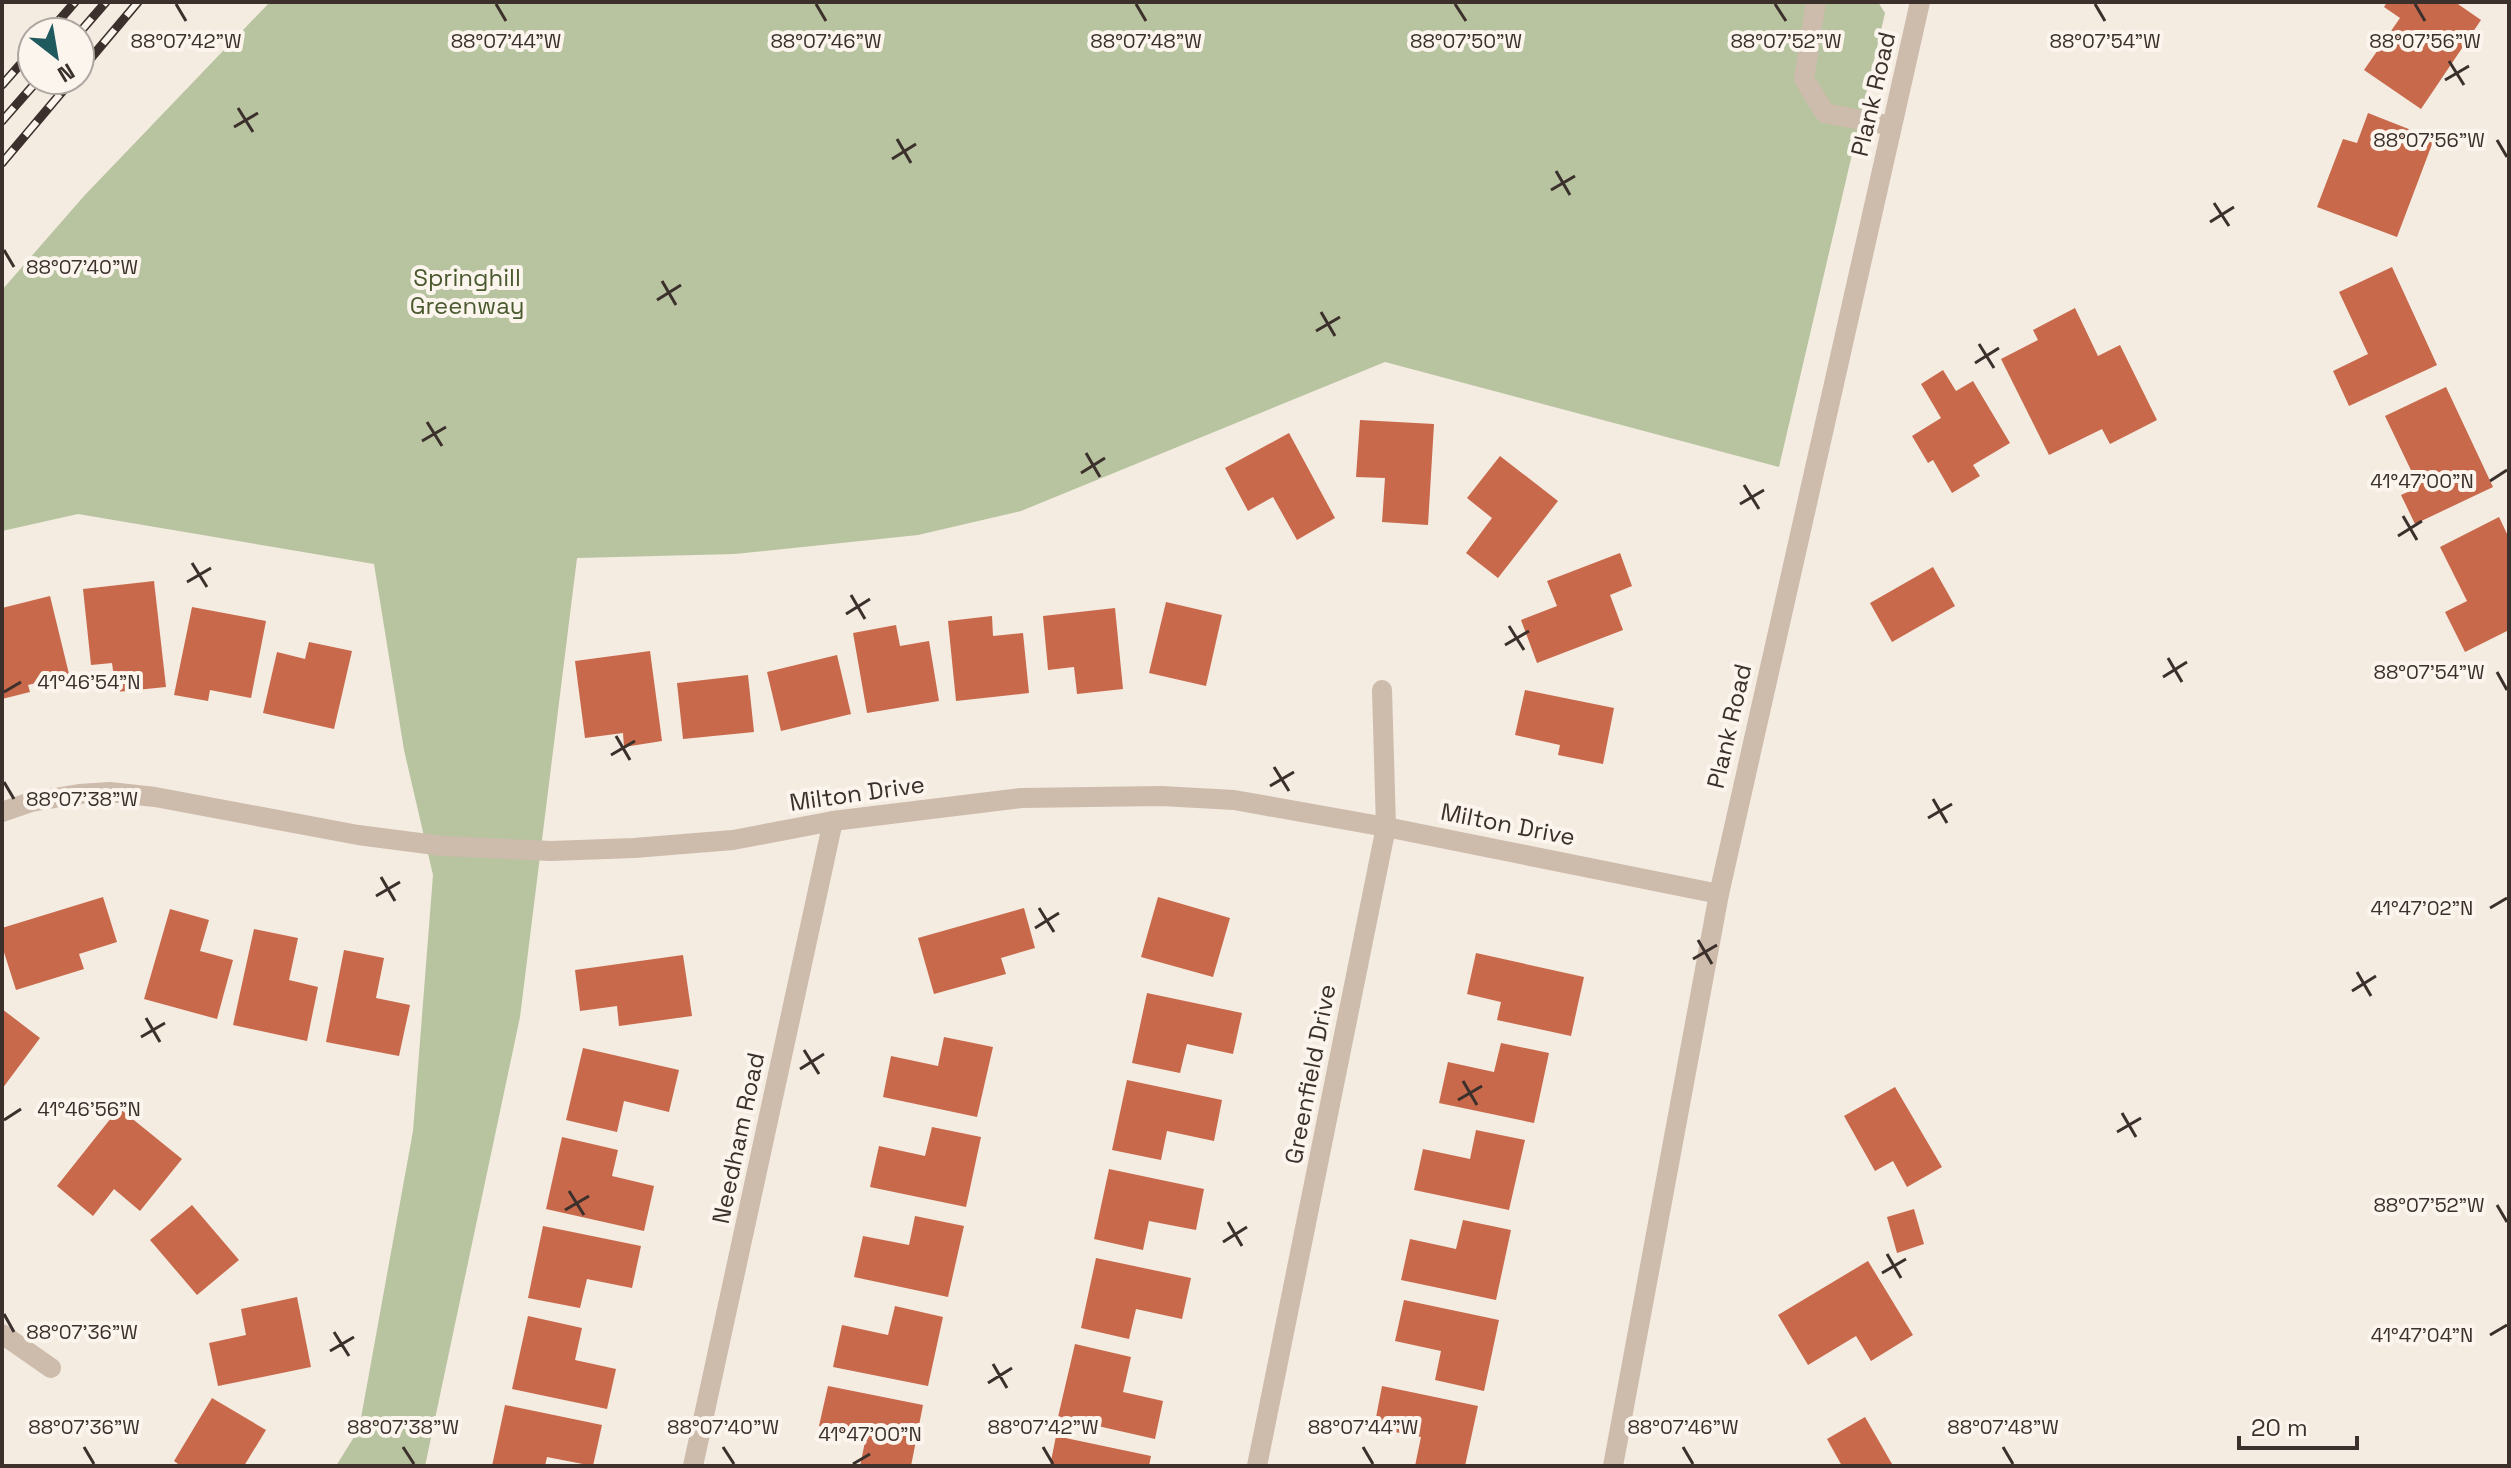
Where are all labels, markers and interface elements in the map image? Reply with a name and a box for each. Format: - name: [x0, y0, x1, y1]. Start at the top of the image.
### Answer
- north arrow: [16, 16, 96, 96]
- text: 88°07'42"W: [130, 28, 242, 54]
- text: 88°07'44"W: [451, 28, 561, 54]
- text: 88°07'46"W: [770, 28, 882, 54]
- text: 88°07'48"W: [1090, 28, 1202, 54]
- text: 88°07'50"W: [1410, 28, 1522, 54]
- text: 88°07'52"W: [1730, 28, 1842, 54]
- text: 88°07'54"W: [2049, 28, 2161, 54]
- text: 88°07'56"W: [2369, 28, 2481, 54]
- street label: Plank Road: [1844, 29, 1902, 159]
- text: N: [53, 57, 80, 89]
- text: 88°07'56"W: [2373, 127, 2485, 153]
- text: 88°07'40"W: [26, 254, 138, 280]
- park label: Springhill Greenway: [410, 262, 524, 321]
- text: 41°47'00"N: [2370, 468, 2474, 494]
- text: 88°07'54"W: [2373, 659, 2485, 685]
- street label: Plank Road: [1700, 661, 1758, 791]
- text: 41°46'54"N: [37, 669, 141, 695]
- street label: Milton Drive: [787, 768, 927, 818]
- text: 88°07'38"W: [26, 786, 138, 812]
- street label: Milton Drive: [1438, 796, 1578, 852]
- text: 41°47'02"N: [2371, 895, 2473, 921]
- street label: Greenfield Drive: [1277, 982, 1343, 1166]
- street label: Needham Road: [705, 1050, 771, 1226]
- text: 41°46'56"N: [37, 1096, 141, 1122]
- text: 88°07'52"W: [2373, 1192, 2485, 1218]
- text: 88°07'36"W: [26, 1319, 138, 1345]
- text: 41°47'04"N: [2371, 1322, 2473, 1348]
- scale bar: [2239, 1400, 2357, 1450]
- text: 20 m: [2251, 1412, 2308, 1443]
- text: 88°07'36"W: [28, 1414, 140, 1440]
- text: 88°07'38"W: [347, 1414, 459, 1440]
- text: 88°07'40"W: [667, 1414, 779, 1440]
- text: 88°07'42"W: [987, 1414, 1099, 1440]
- text: 88°07'44"W: [1308, 1414, 1418, 1440]
- text: 88°07'46"W: [1627, 1414, 1739, 1440]
- text: 88°07'48"W: [1947, 1414, 2059, 1440]
- text: 41°47'00"N: [818, 1421, 922, 1447]

